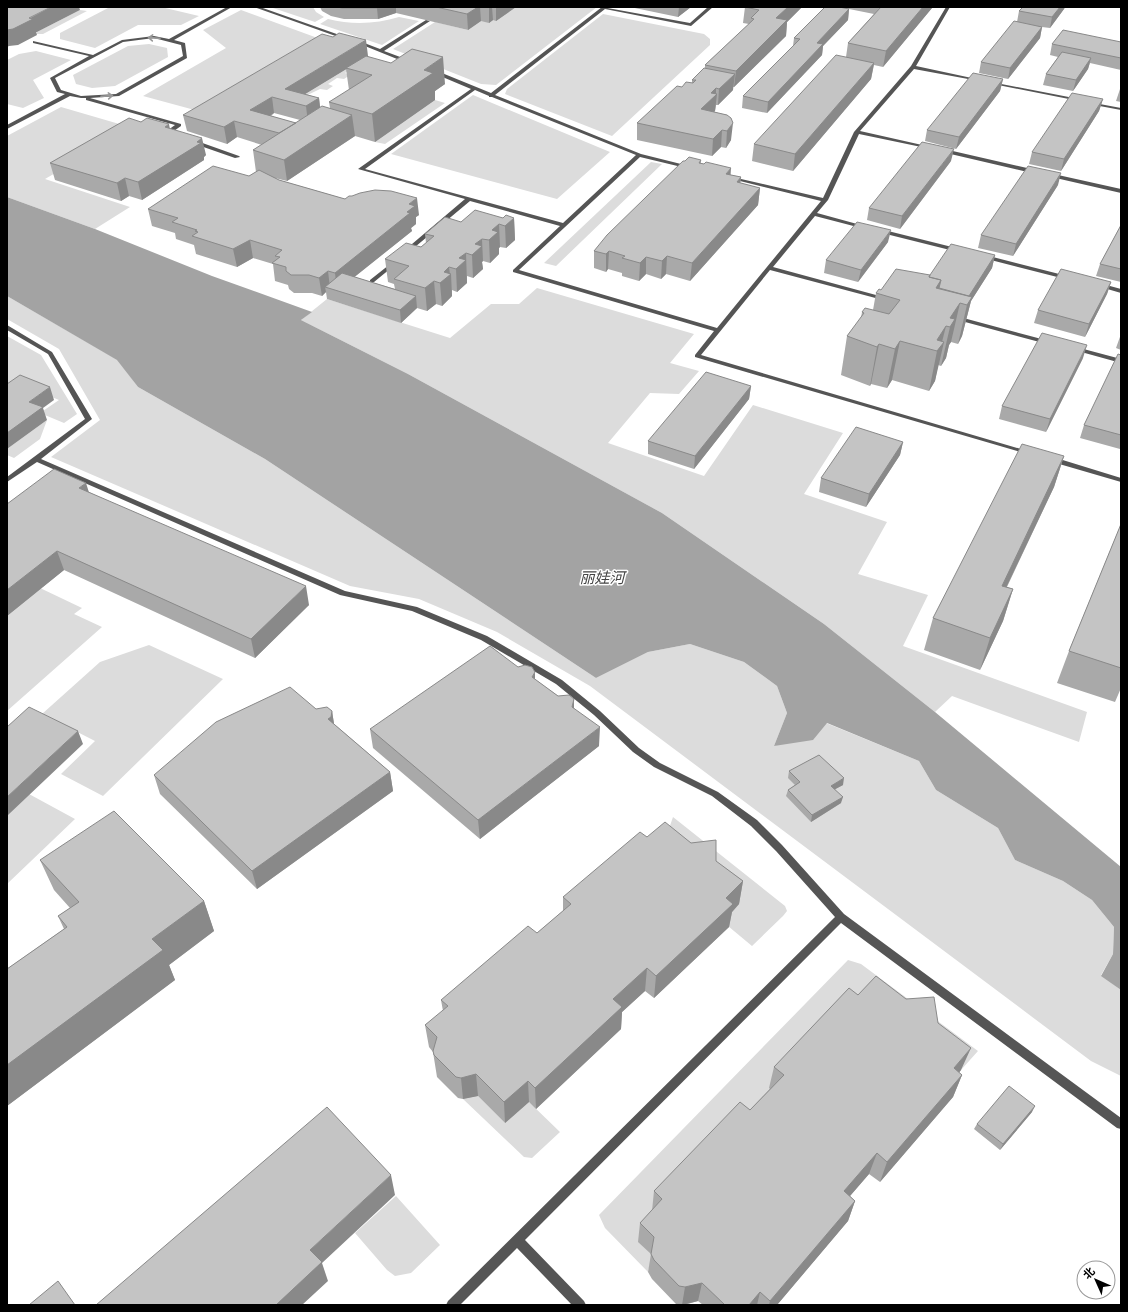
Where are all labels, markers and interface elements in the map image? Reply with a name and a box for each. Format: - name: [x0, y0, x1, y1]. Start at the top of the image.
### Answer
- one-way arrow: [148, 35, 161, 42]
- one-way arrow: [100, 92, 113, 99]
- water label: 丽娃河: [579, 568, 627, 588]
- north arrow: [1076, 1260, 1116, 1300]
- text: 北: [1080, 1264, 1098, 1282]

